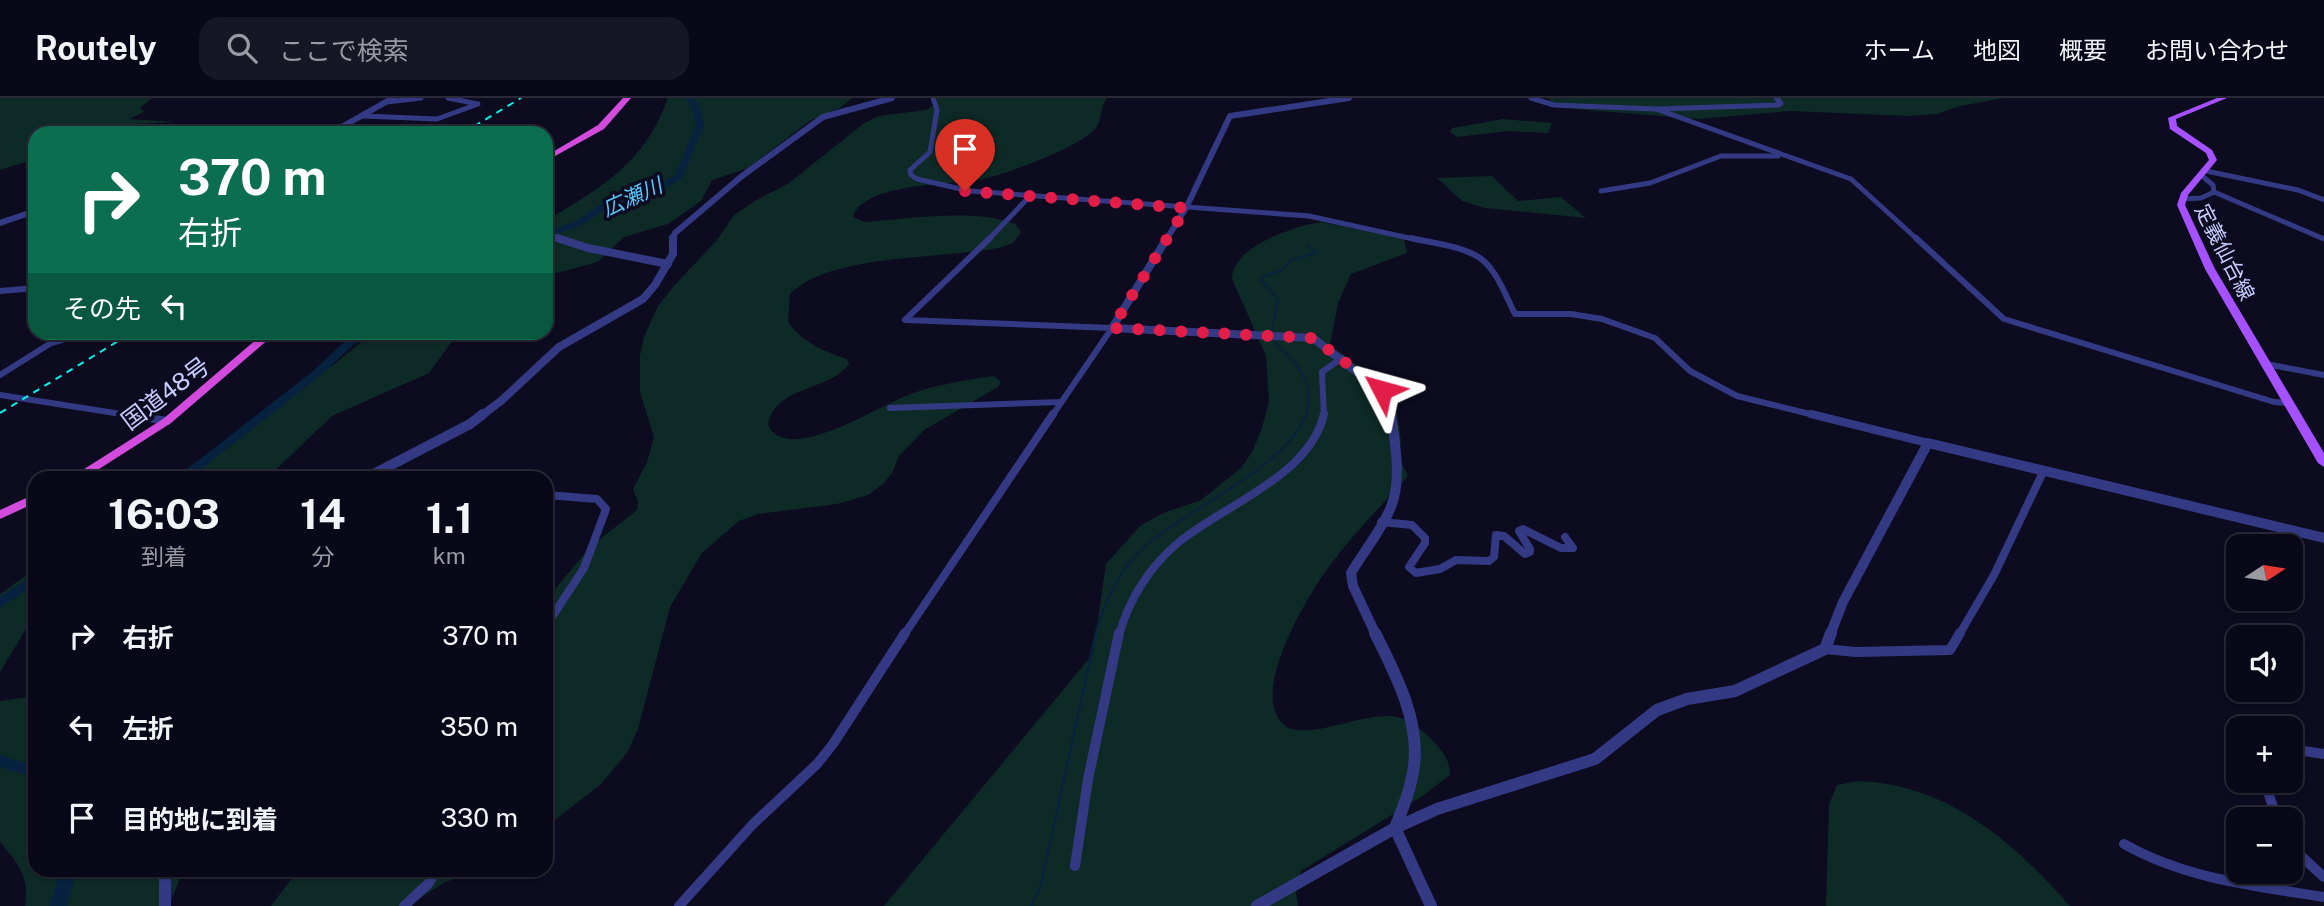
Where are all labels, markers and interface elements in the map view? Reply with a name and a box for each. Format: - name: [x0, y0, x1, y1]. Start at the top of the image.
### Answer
- search box: [199, 17, 689, 80]
- text: Routely: [35, 29, 157, 67]
- icon: search: [223, 29, 261, 67]
- text: ここで検索: [279, 35, 409, 66]
- text: ホーム: [1864, 36, 1935, 64]
- text: 地図: [1973, 36, 2021, 64]
- text: 概要: [2059, 36, 2107, 64]
- text: お問い合わせ: [2145, 36, 2289, 64]
- pin: [935, 119, 995, 191]
- icon: arrive: [946, 130, 984, 168]
- text: 370 m: [178, 148, 327, 206]
- icon: right: [63, 154, 154, 245]
- water label: 広瀬川: [598, 172, 668, 221]
- street label: 定義仙台線: [2190, 200, 2260, 304]
- text: 右折: [178, 214, 242, 251]
- icon: left: [155, 287, 193, 325]
- text: その先: [63, 293, 141, 324]
- street label: 国道48号: [116, 351, 214, 435]
- position arrow: [1345, 353, 1419, 427]
- text: 16:03: [108, 489, 220, 538]
- text: 14: [300, 489, 346, 538]
- text: 1.1: [426, 493, 473, 542]
- north arrow: [2226, 534, 2303, 611]
- map controls: [2226, 534, 2303, 884]
- text: km: [433, 542, 466, 569]
- text: 到着: [141, 543, 187, 570]
- text: 分: [311, 543, 334, 570]
- icon: right: [63, 617, 101, 655]
- text: 370 m: [442, 620, 518, 651]
- text: 右折: [122, 622, 174, 653]
- button: sound: [2226, 625, 2303, 702]
- icon: left: [63, 708, 101, 746]
- text: 350 m: [440, 711, 518, 742]
- text: 左折: [122, 713, 174, 744]
- button: +: [2226, 716, 2303, 793]
- icon: arrive: [63, 799, 101, 837]
- text: 330 m: [441, 802, 518, 833]
- text: 目的地に到着: [122, 804, 278, 835]
- button: −: [2226, 807, 2303, 884]

